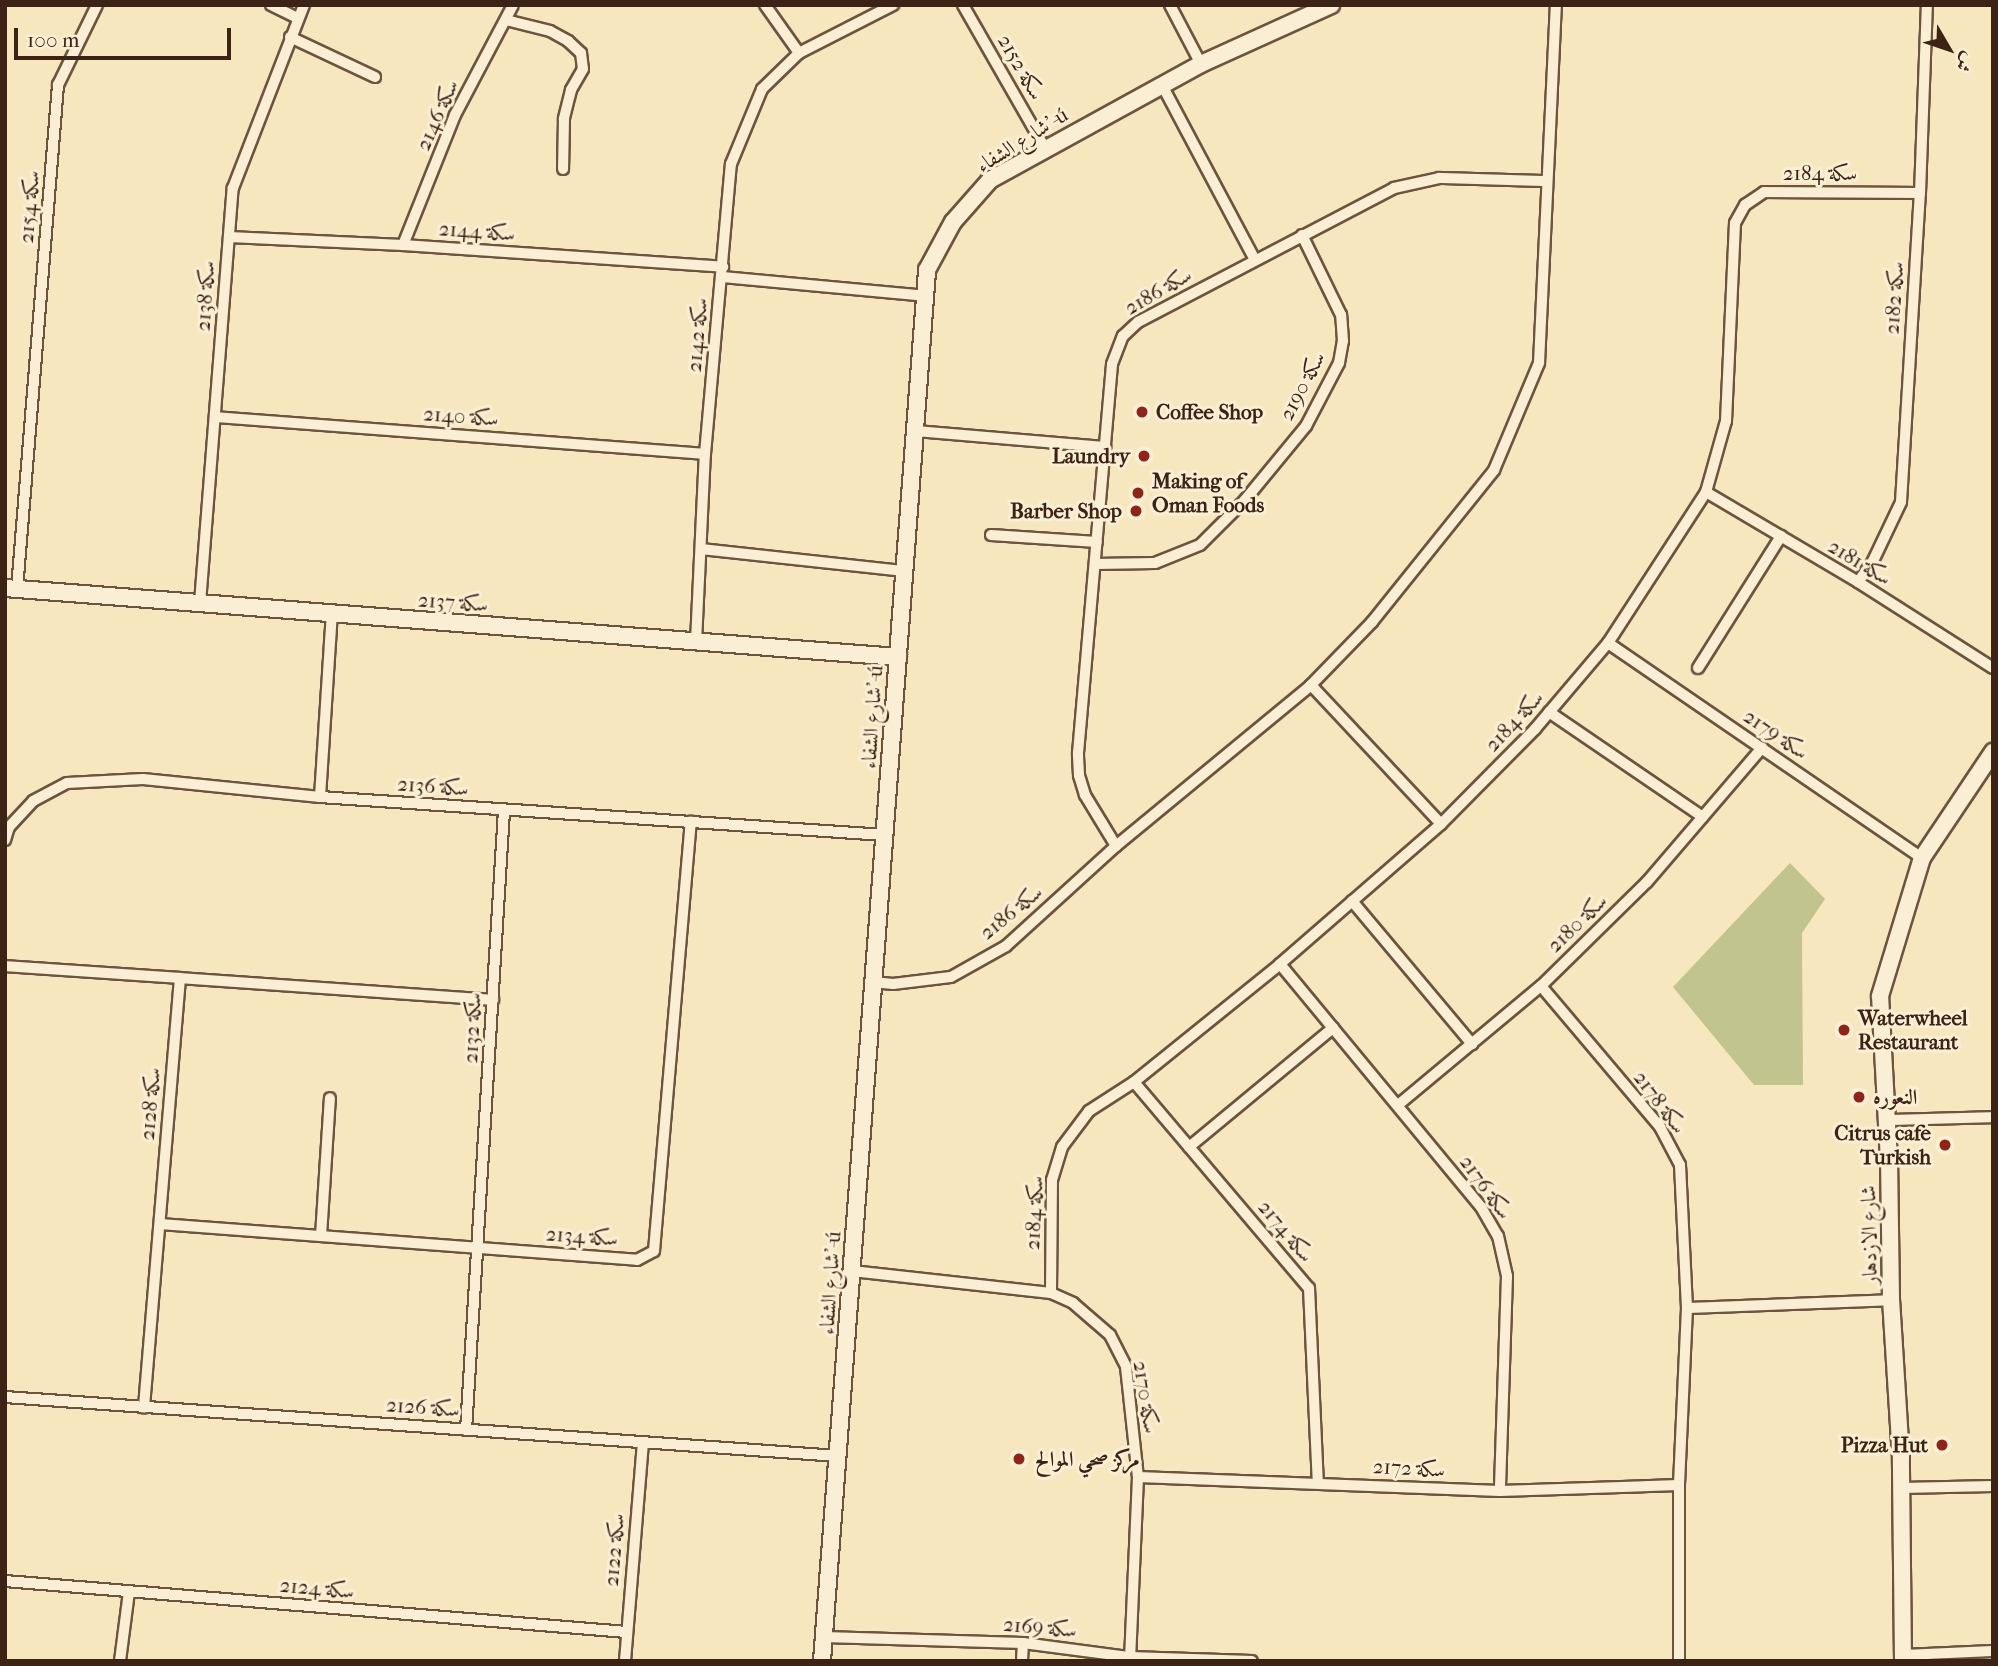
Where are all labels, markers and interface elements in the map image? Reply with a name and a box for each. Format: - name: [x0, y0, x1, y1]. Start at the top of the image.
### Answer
- scale bar: [18, 14, 234, 58]
- north arrow: [1914, 14, 1984, 84]
- text: 100 m: [27, 28, 80, 52]
- street label: سكة 2152: [992, 30, 1050, 104]
- text: ش: [1951, 48, 1980, 76]
- street label: سكة 2146: [410, 75, 464, 155]
- street label: شارع الشفاء'-ú: [971, 102, 1073, 178]
- street label: سكة 2184: [1783, 160, 1857, 186]
- street label: سكة 2154: [13, 170, 45, 244]
- street label: سكة 2144: [438, 216, 516, 246]
- street label: سكة 2138: [190, 260, 220, 332]
- street label: سكة 2182: [1879, 261, 1909, 335]
- street label: سكة 2186: [1120, 262, 1196, 320]
- street label: سكة 2142: [681, 297, 713, 373]
- street label: سكة 2190: [1273, 347, 1331, 425]
- place label: Coffee Shop: [1156, 399, 1263, 425]
- street label: سكة 2140: [422, 401, 500, 431]
- marker: Coffee Shop: [1134, 404, 1150, 420]
- place label: Laundry: [1052, 443, 1130, 469]
- marker: Laundry: [1136, 448, 1152, 464]
- place label: Making of Oman Foods: [1152, 468, 1264, 518]
- marker: Making of Oman Foods: [1130, 485, 1146, 501]
- place label: Barber Shop: [1010, 498, 1122, 524]
- marker: Barber Shop: [1128, 503, 1144, 519]
- street label: سكة 2181: [1824, 533, 1896, 591]
- street label: سكة 2137: [417, 587, 489, 617]
- street label: شارع الشفاء'-ú: [856, 664, 888, 770]
- street label: سكة 2184: [1479, 685, 1549, 757]
- street label: سكة 2179: [1739, 703, 1813, 765]
- street label: سكة 2136: [396, 771, 470, 801]
- street label: سكة 2186: [975, 879, 1047, 945]
- street label: سكة 2180: [1542, 888, 1612, 958]
- street label: سكة 2132: [458, 992, 486, 1064]
- place label: Waterwheel Restaurant: [1858, 1005, 1968, 1055]
- marker: Waterwheel Restaurant: [1836, 1022, 1852, 1038]
- street label: سكة 2178: [1628, 1066, 1692, 1138]
- street label: سكة 2128: [134, 1067, 166, 1141]
- place label: النعوره: [1873, 1084, 1917, 1110]
- marker: النعوره: [1851, 1089, 1867, 1105]
- place label: Citrus cafe Turkish: [1834, 1120, 1931, 1170]
- marker: Citrus cafe Turkish: [1937, 1137, 1953, 1153]
- street label: سكة 2176: [1454, 1150, 1518, 1224]
- street label: سكة 2184: [1019, 1175, 1049, 1251]
- street label: شارع الازدهار: [1856, 1185, 1882, 1285]
- street label: سكة 2174: [1253, 1195, 1319, 1267]
- street label: سكة 2134: [545, 1221, 619, 1251]
- street label: شارع الشفاء'-ú: [814, 1230, 846, 1336]
- street label: سكة 2170: [1128, 1359, 1164, 1435]
- street label: سكة 2126: [385, 1392, 461, 1422]
- place label: Pizza Hut: [1841, 1432, 1928, 1458]
- marker: Pizza Hut: [1934, 1437, 1950, 1453]
- place label: مركز صحي الموالح: [1035, 1446, 1140, 1472]
- marker: مركز صحي الموالح: [1009, 1449, 1029, 1469]
- street label: سكة 2172: [1372, 1454, 1446, 1482]
- street label: سكة 2122: [598, 1512, 630, 1588]
- street label: سكة 2124: [279, 1572, 355, 1604]
- street label: سكة 2169: [1002, 1611, 1078, 1643]

